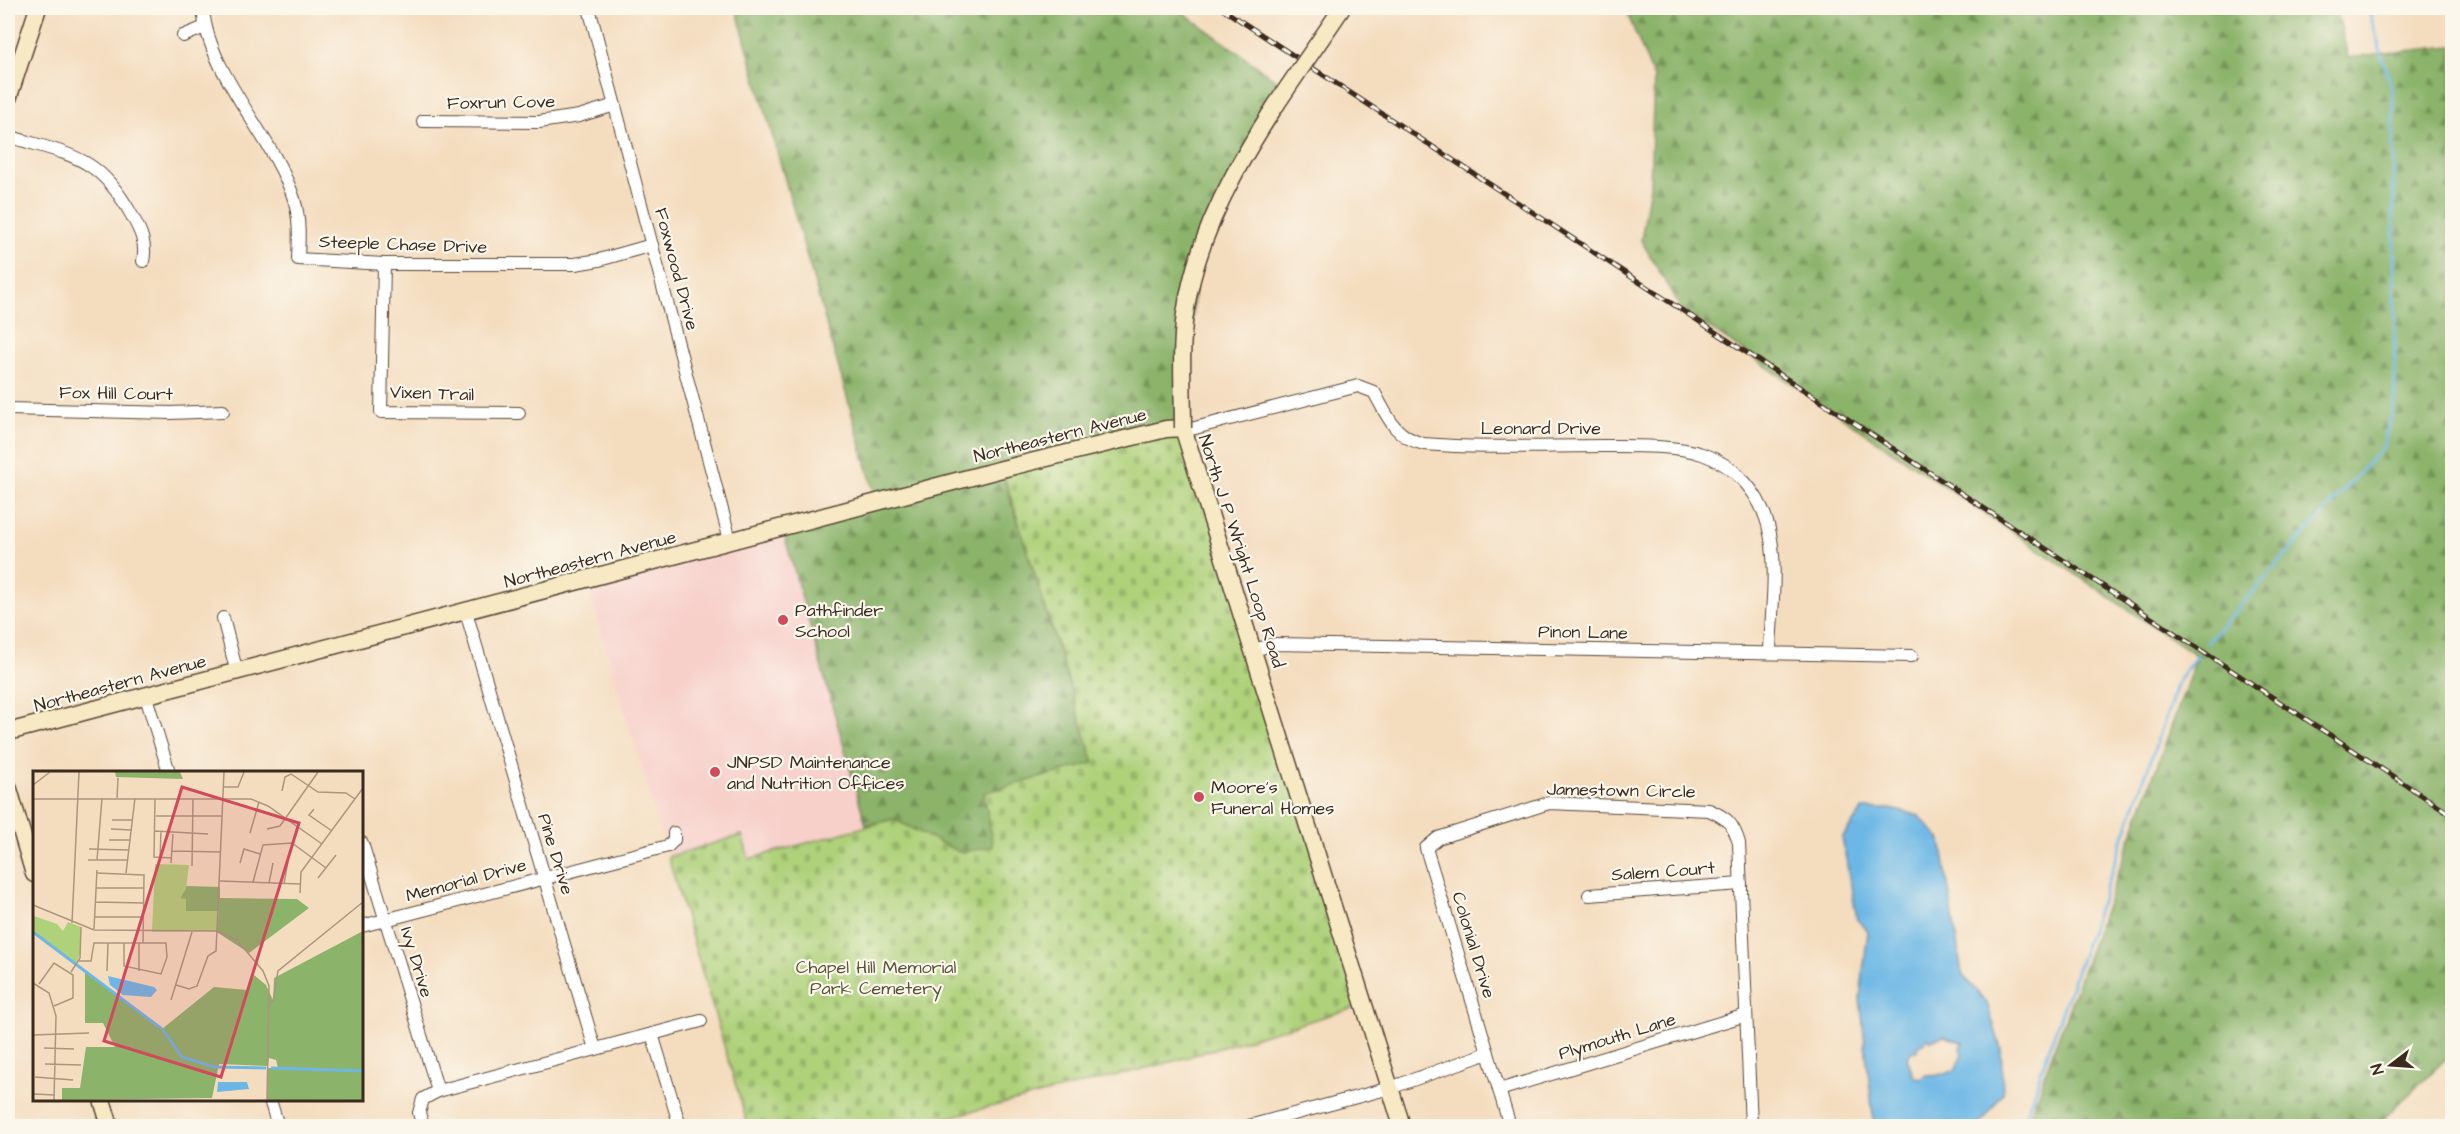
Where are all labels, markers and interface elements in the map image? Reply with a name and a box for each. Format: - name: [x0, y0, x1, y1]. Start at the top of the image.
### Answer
- street label: Foxrun Cove: [447, 89, 556, 116]
- street label: Foxwood Drive: [648, 205, 705, 333]
- street label: Steeple Chase Drive: [318, 229, 488, 260]
- street label: Fox Hill Court: [59, 380, 174, 407]
- street label: Vixen Trail: [389, 380, 475, 407]
- street label: Northeastern Avenue: [971, 402, 1149, 469]
- street label: Leonard Drive: [1481, 416, 1601, 441]
- street label: North J P Wright Loop Road: [1191, 431, 1291, 671]
- street label: Northeastern Avenue: [501, 524, 679, 594]
- place label: Pathfinder School: [795, 598, 883, 644]
- marker: Pathfinder School: [776, 613, 790, 627]
- street label: Pinon Lane: [1538, 619, 1628, 646]
- street label: Northeastern Avenue: [31, 648, 209, 718]
- place label: JNPSD Maintenance and Nutrition Offices: [727, 750, 905, 796]
- marker: JNPSD Maintenance and Nutrition Offices: [708, 765, 722, 779]
- inset map: [33, 771, 363, 1101]
- place label: Moore's Funeral Homes: [1211, 775, 1334, 821]
- street label: Jamestown Circle: [1546, 777, 1696, 804]
- marker: Moore's Funeral Homes: [1192, 790, 1206, 804]
- street label: Pine Drive: [531, 811, 580, 898]
- street label: Memorial Drive: [403, 852, 530, 909]
- street label: Salem Court: [1610, 855, 1716, 888]
- street label: Colonial Drive: [1445, 889, 1502, 1002]
- street label: Ivy Drive: [393, 924, 439, 1001]
- park label: Chapel Hill Memorial Park Cemetery: [796, 955, 956, 1002]
- street label: Plymouth Lane: [1556, 1007, 1679, 1067]
- north arrow: [2361, 1035, 2421, 1095]
- text: N: [2366, 1061, 2390, 1077]

